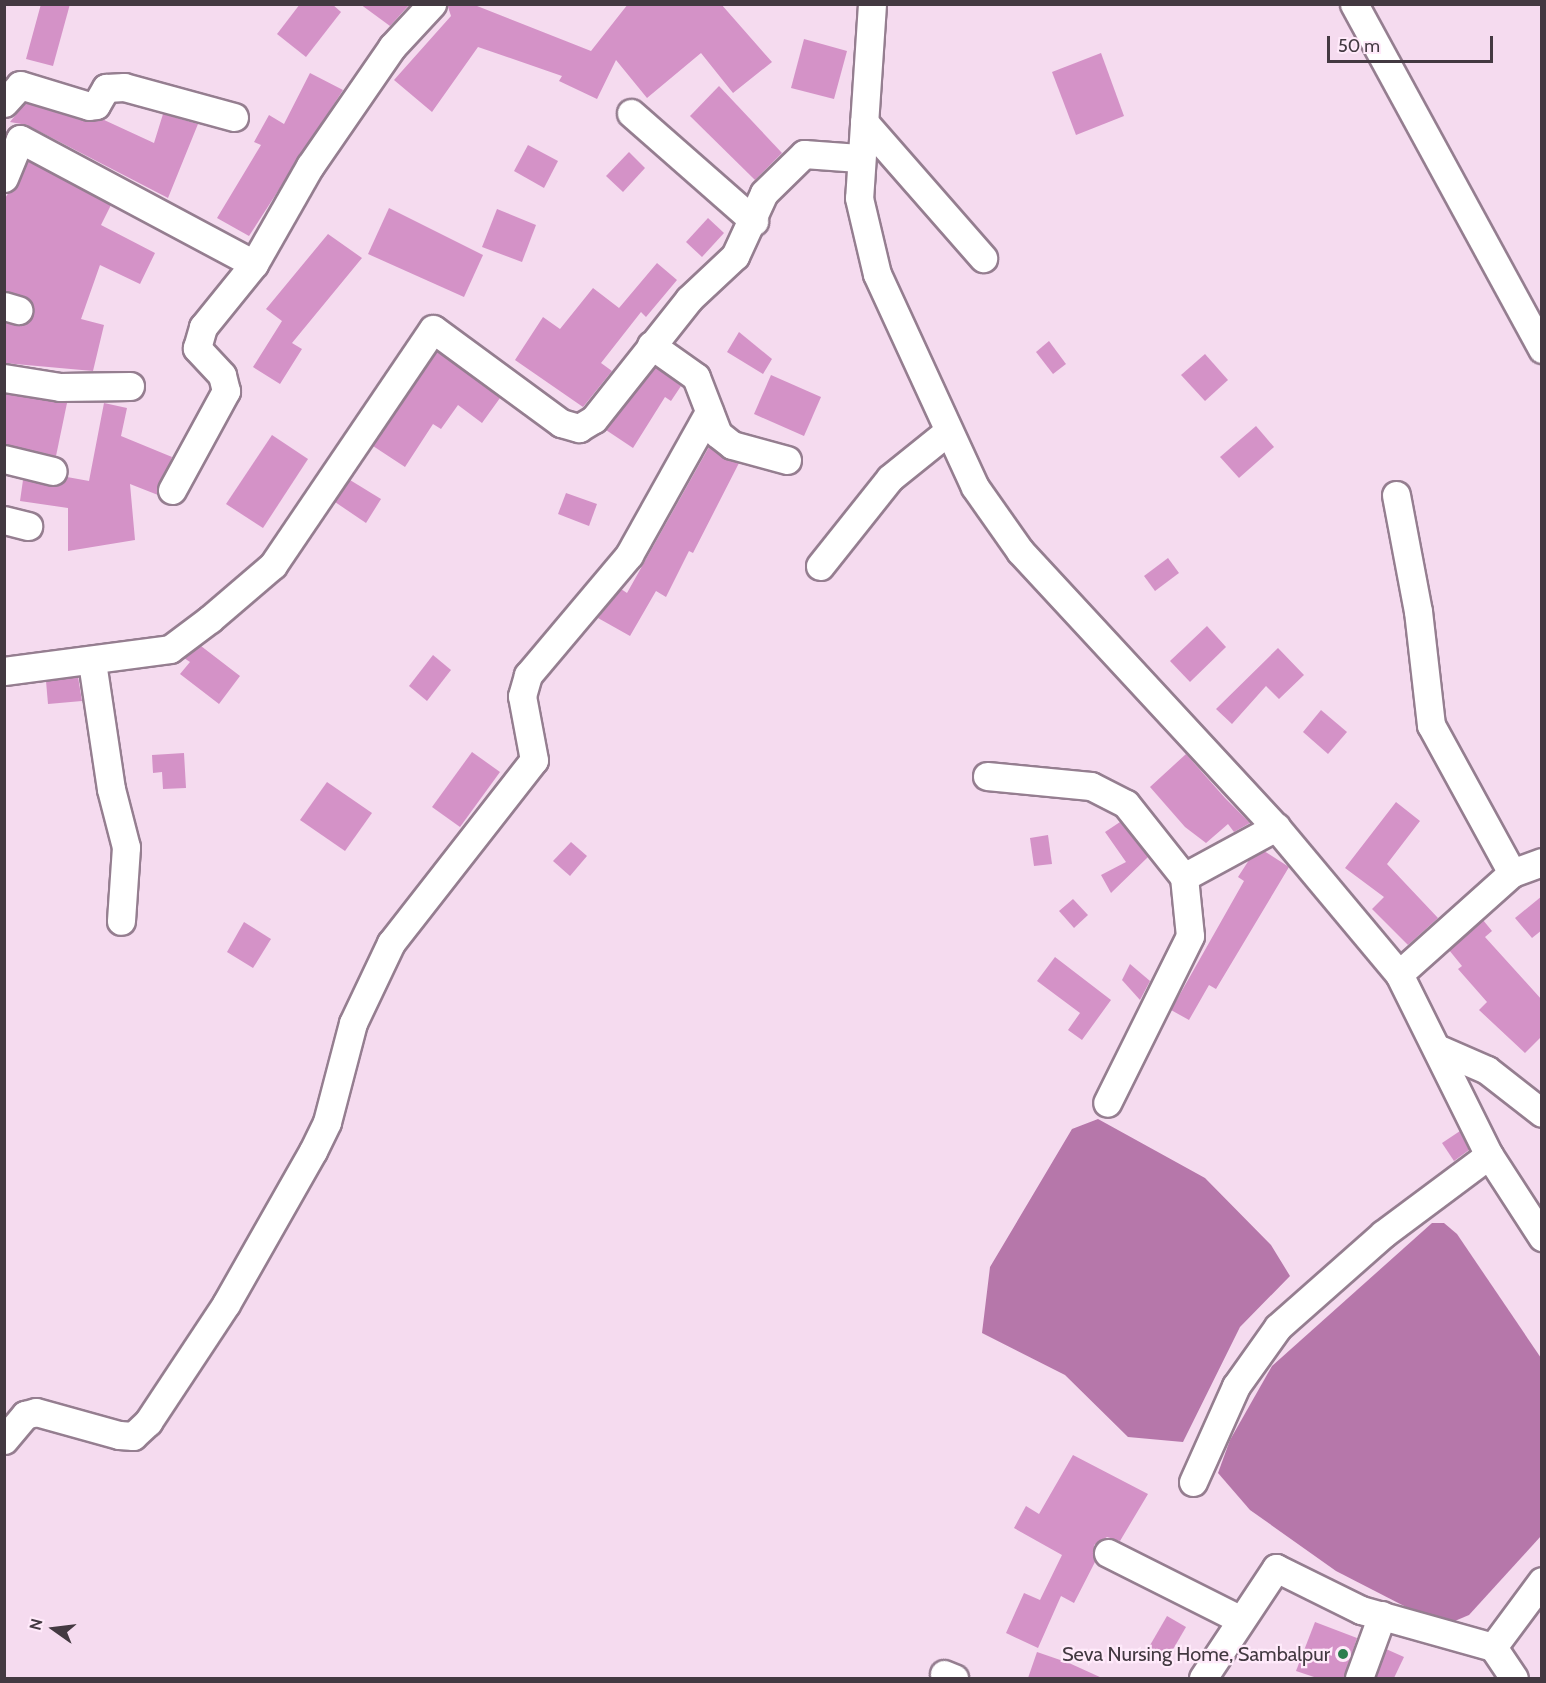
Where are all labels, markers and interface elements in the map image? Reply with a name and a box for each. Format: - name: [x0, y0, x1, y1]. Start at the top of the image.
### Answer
- scale bar: [1330, 24, 1496, 62]
- text: 50 m: [1338, 35, 1380, 57]
- north arrow: [24, 1599, 84, 1659]
- text: N: [25, 1617, 47, 1632]
- place label: Seva Nursing Home, Sambalpur: [1062, 1642, 1330, 1666]
- marker: Seva Nursing Home, Sambalpur: [1334, 1645, 1352, 1663]

